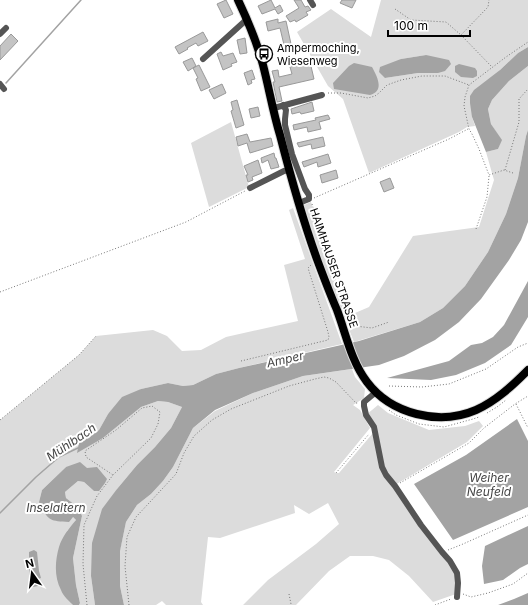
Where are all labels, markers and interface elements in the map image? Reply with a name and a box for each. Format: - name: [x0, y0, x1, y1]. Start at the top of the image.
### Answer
- scale bar: [388, 12, 470, 38]
- text: 100 m: [394, 18, 428, 33]
- place label: Ampermoching, Wiesenweg: [277, 41, 360, 68]
- bus stop icon: Ampermoching, Wiesenweg: [254, 44, 274, 64]
- street label: HAIMHAUSER STRASSE: [307, 206, 361, 330]
- water label: Amper: [264, 347, 305, 371]
- water label: Mühlbach: [43, 420, 99, 464]
- water label: Weiher Neufeld: [467, 470, 512, 499]
- water label: Inselaltern: [26, 500, 86, 515]
- north arrow: [12, 553, 52, 593]
- text: N: [24, 555, 35, 571]

